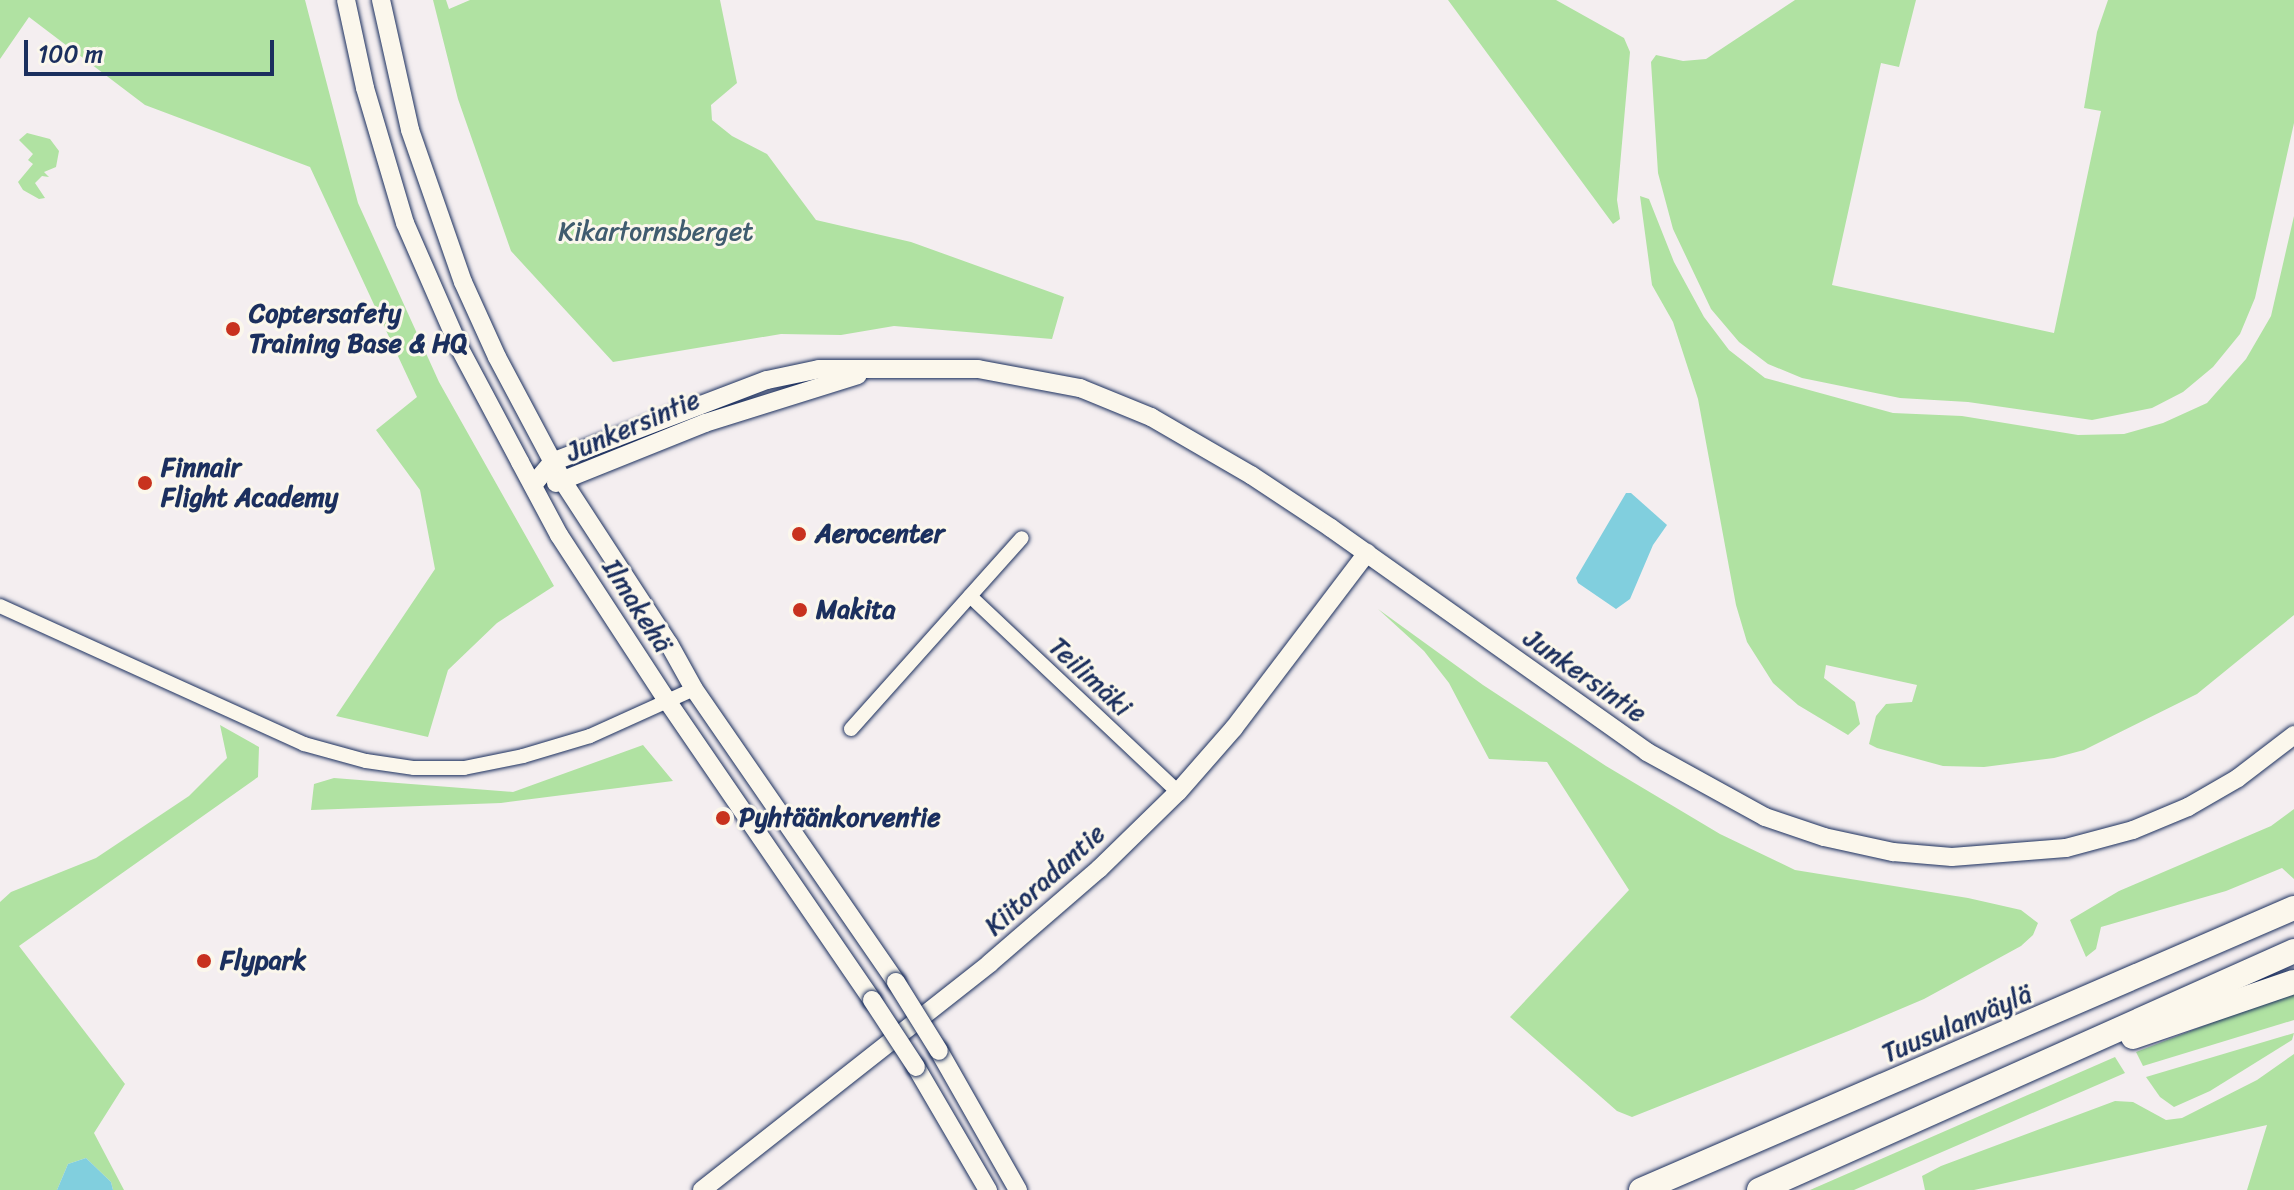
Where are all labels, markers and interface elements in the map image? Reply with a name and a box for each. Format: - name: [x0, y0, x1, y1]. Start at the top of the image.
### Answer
- scale bar: [28, 24, 278, 74]
- text: 100 m: [38, 33, 103, 75]
- park label: Kikartornsberget: [558, 216, 754, 248]
- place label: Coptersafety Training Base & HQ: [249, 298, 467, 360]
- marker: Coptersafety Training Base & HQ: [224, 320, 242, 338]
- street label: Junkersintie: [561, 384, 705, 468]
- place label: Finnair Flight Academy: [161, 452, 338, 514]
- marker: Finnair Flight Academy: [136, 474, 154, 492]
- place label: Aerocenter: [815, 518, 944, 550]
- marker: Aerocenter: [790, 525, 808, 543]
- street label: Ilmakehä: [595, 554, 679, 658]
- place label: Makita: [816, 594, 896, 626]
- marker: Makita: [791, 601, 809, 619]
- street label: Junkersintie: [1518, 622, 1652, 730]
- street label: Teilimäki: [1042, 631, 1138, 723]
- place label: Pyhtäänkorventie: [739, 802, 941, 834]
- marker: Pyhtäänkorventie: [714, 809, 732, 827]
- street label: Kiitoradantie: [979, 818, 1111, 942]
- place label: Flypark: [220, 945, 306, 977]
- marker: Flypark: [195, 952, 213, 970]
- street label: Tuusulanväylä: [1877, 978, 2037, 1070]

